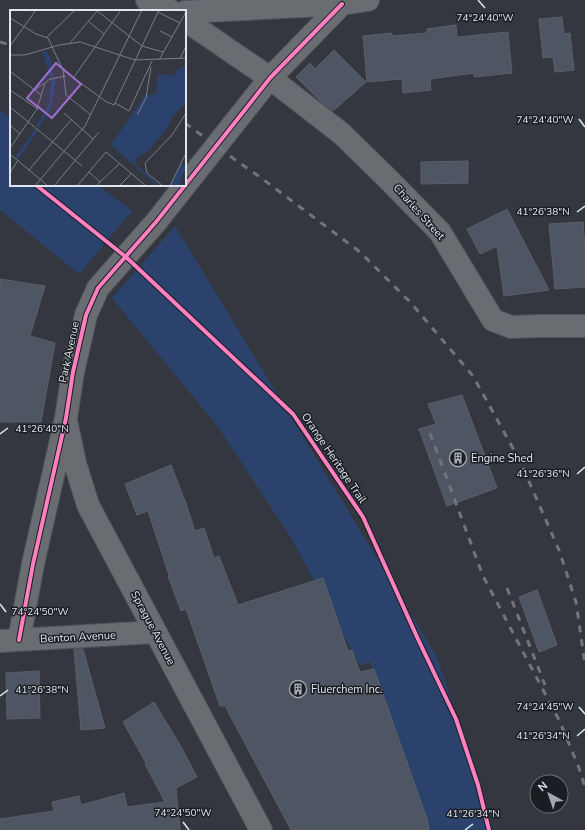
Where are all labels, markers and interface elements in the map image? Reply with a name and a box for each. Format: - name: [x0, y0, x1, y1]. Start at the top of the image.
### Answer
- inset map: [10, 10, 186, 186]
- text: 74°24'40"W: [457, 11, 513, 25]
- text: 74°24'40"W: [517, 113, 573, 127]
- street label: Charles Street: [390, 181, 448, 243]
- text: 41°26'38"N: [516, 205, 570, 219]
- street label: Park Avenue: [55, 320, 83, 384]
- street label: Orange Heritage Trail: [298, 410, 370, 507]
- text: 41°26'40"N: [15, 422, 69, 436]
- building icon: Engine Shed: [448, 448, 468, 468]
- place label: Engine Shed: [471, 451, 533, 466]
- text: 41°26'36"N: [516, 467, 570, 481]
- street label: Sprague Avenue: [127, 588, 179, 668]
- text: 74°24'50"W: [12, 605, 68, 619]
- street label: Benton Avenue: [40, 628, 116, 646]
- building icon: Fluerchem Inc.: [288, 679, 308, 699]
- place label: Fluerchem Inc.: [311, 682, 382, 697]
- text: 41°26'38"N: [15, 683, 69, 697]
- text: 74°24'45"W: [517, 700, 573, 714]
- text: 41°26'34"N: [516, 729, 570, 743]
- north arrow: [529, 774, 569, 814]
- text: N: [535, 778, 551, 795]
- text: 74°24'50"W: [155, 806, 211, 820]
- text: 41°26'34"N: [446, 807, 500, 821]

